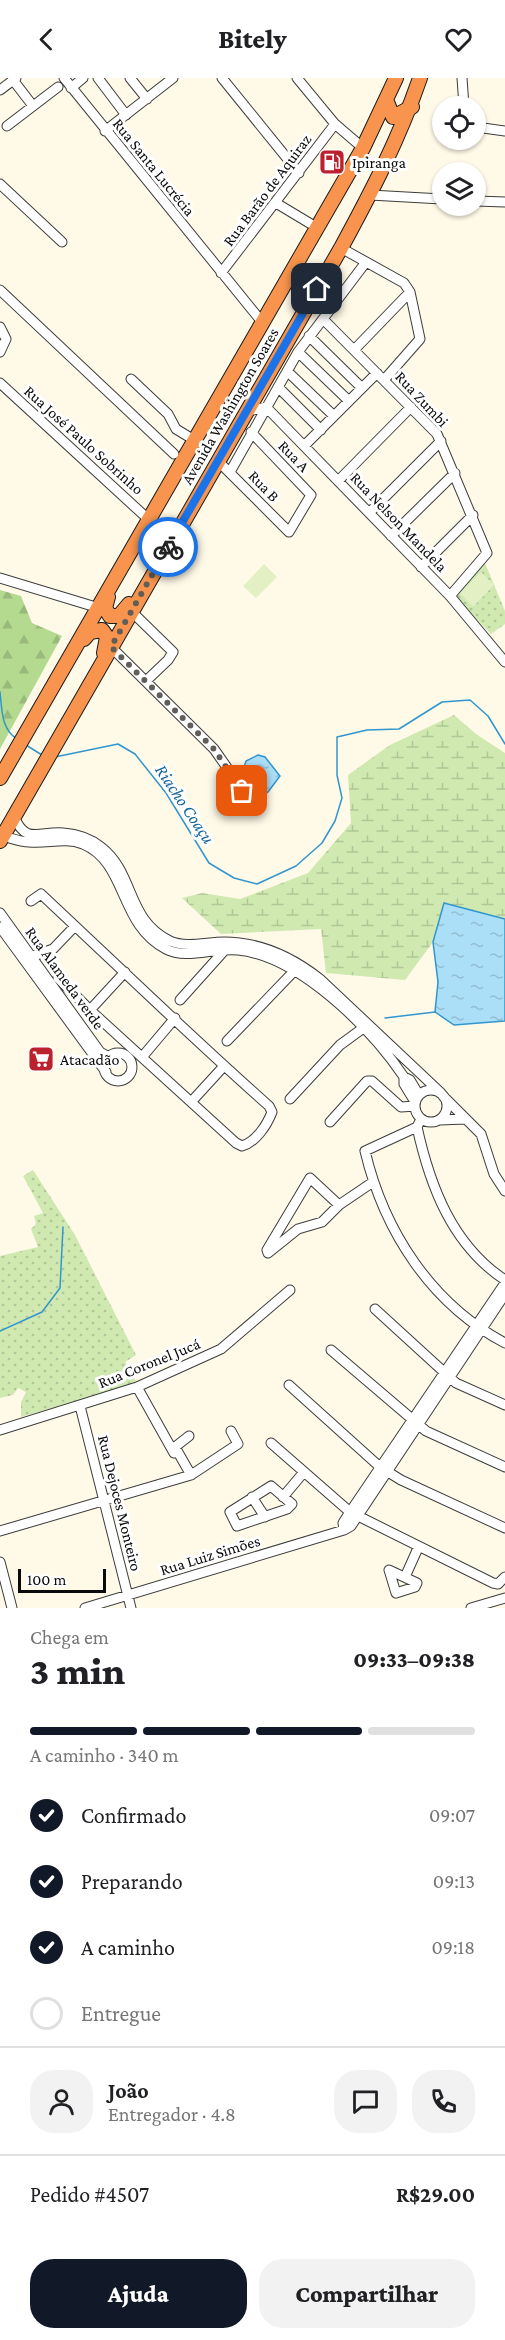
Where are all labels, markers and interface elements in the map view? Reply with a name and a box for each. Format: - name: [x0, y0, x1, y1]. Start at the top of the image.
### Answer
- icon: back: [30, 23, 63, 56]
- icon: heart: [442, 23, 475, 56]
- text: Bitely: [218, 24, 287, 54]
- map controls: [432, 96, 486, 216]
- button: locate: [432, 96, 486, 150]
- street label: Rua Santa Lucrécia: [110, 115, 199, 220]
- street label: Rua Barão de Aquiraz: [219, 131, 315, 250]
- fuel station icon: Ipiranga: [317, 147, 347, 177]
- place label: Ipiranga: [352, 154, 406, 172]
- button: layers: [432, 162, 486, 216]
- pin: [291, 263, 342, 314]
- icon: home: [300, 272, 333, 305]
- street label: Avenida Washington Soares: [178, 325, 283, 488]
- street label: Rua Zumbi: [392, 368, 452, 430]
- street label: Rua José Paulo Sobrinho: [20, 382, 147, 499]
- street label: Rua A: [275, 437, 313, 476]
- street label: Rua B: [245, 467, 283, 505]
- street label: Rua Nelson Mandela: [347, 469, 451, 576]
- courier: [138, 517, 198, 577]
- icon: bike: [152, 531, 185, 564]
- water label: Riacho Coaçu: [151, 761, 219, 847]
- pin: [216, 765, 267, 816]
- icon: bag: [225, 774, 258, 807]
- street label: Rua Alameda verde: [22, 924, 108, 1032]
- supermarket icon: Atacadão: [26, 1044, 56, 1074]
- place label: Atacadão: [60, 1051, 119, 1068]
- street label: Rua Coronel Jucá: [96, 1335, 203, 1392]
- street label: Rua Dejoces Monteiro: [94, 1433, 145, 1573]
- street label: Rua Luiz Simões: [158, 1532, 262, 1578]
- scale bar: [18, 1566, 106, 1594]
- text: 100 m: [27, 1571, 66, 1588]
- text: Chega em: [30, 1626, 109, 1648]
- text: 09:33–09:38: [353, 1647, 475, 1672]
- text: 3 min: [30, 1649, 125, 1692]
- text: A caminho · 340 m: [30, 1744, 179, 1766]
- icon: check: [30, 1799, 63, 1832]
- text: Confirmado: [81, 1803, 187, 1828]
- text: 09:07: [429, 1804, 475, 1826]
- icon: check: [30, 1865, 63, 1898]
- text: Preparando: [81, 1869, 183, 1894]
- text: 09:13: [433, 1870, 475, 1892]
- icon: check: [30, 1931, 63, 1964]
- text: A caminho: [81, 1935, 175, 1960]
- text: 09:18: [432, 1936, 475, 1958]
- text: Entregue: [81, 2001, 161, 2026]
- button: person: [30, 2070, 93, 2133]
- button: chat: [334, 2070, 397, 2133]
- button: phone: [412, 2070, 475, 2133]
- text: João: [108, 2078, 149, 2103]
- text: Entregador · 4.8: [108, 2103, 236, 2125]
- text: Pedido #4507: [30, 2182, 149, 2207]
- text: R$29.00: [396, 2182, 475, 2207]
- button: Ajuda: [30, 2259, 247, 2328]
- button: Compartilhar: [259, 2259, 475, 2328]

